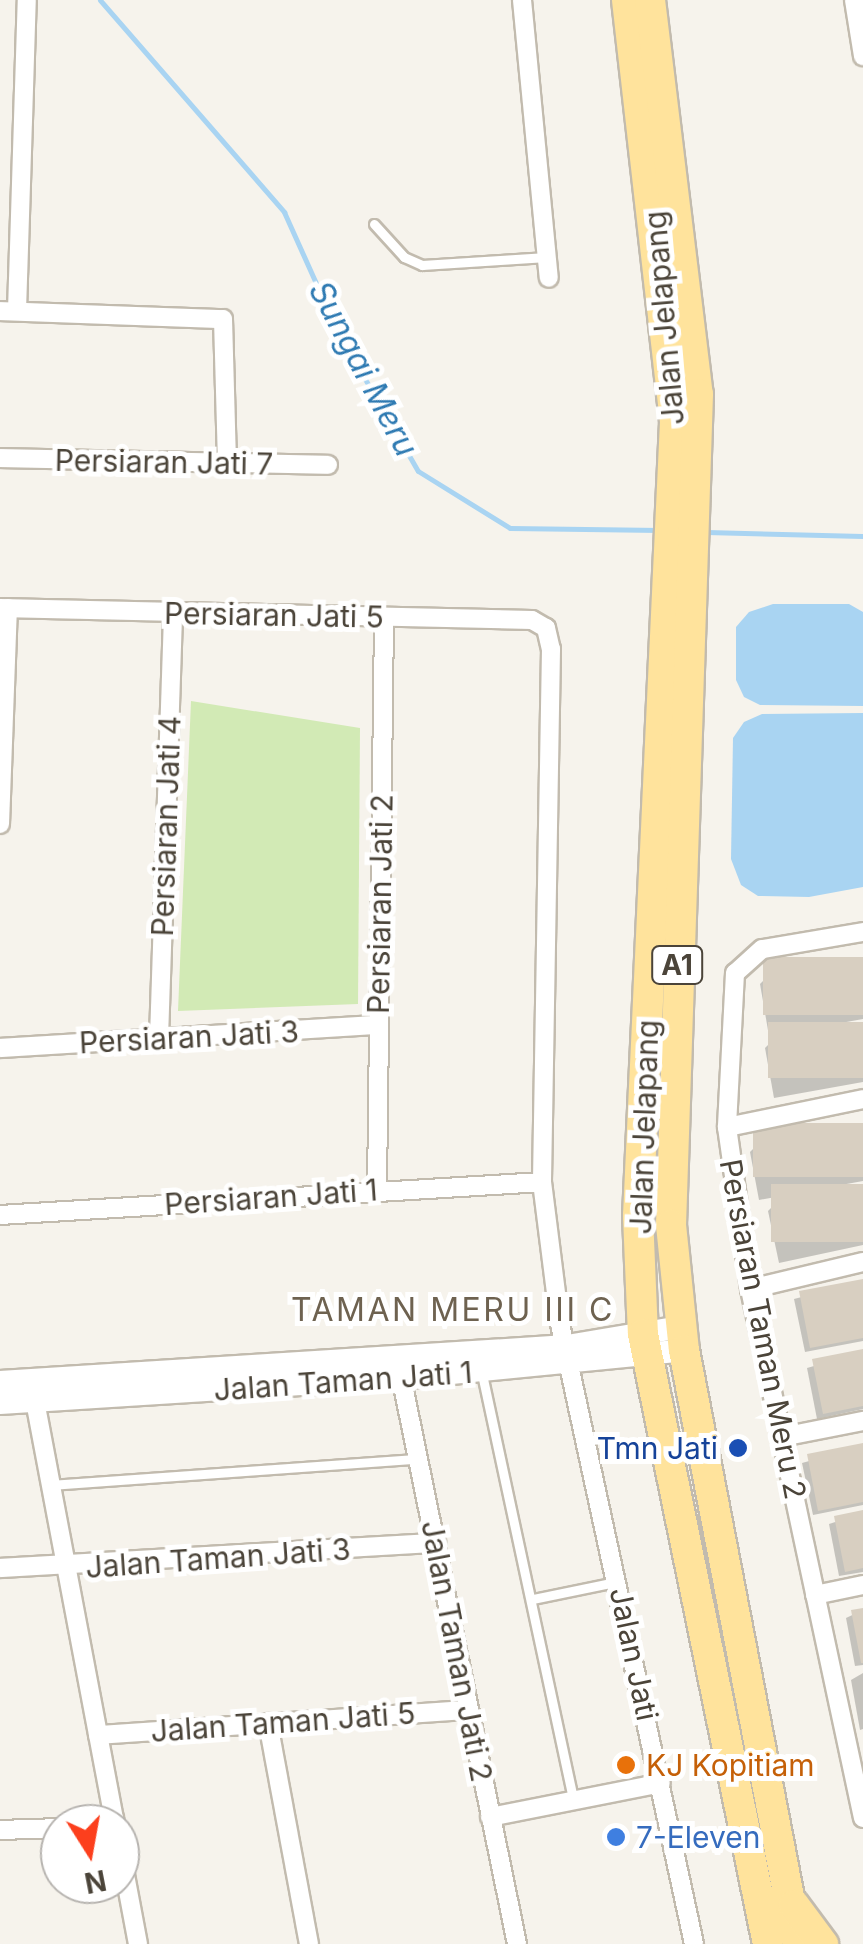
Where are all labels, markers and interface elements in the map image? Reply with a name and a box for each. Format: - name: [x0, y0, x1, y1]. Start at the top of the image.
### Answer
- street label: Jalan Jelapang: [637, 210, 691, 426]
- water label: Sungai Meru: [301, 275, 425, 463]
- street label: Persiaran Jati 7: [54, 442, 274, 482]
- street label: Persiaran Jati 5: [164, 595, 384, 635]
- street label: Persiaran Jati 4: [144, 715, 188, 937]
- street label: Persiaran Jati 2: [360, 794, 400, 1014]
- road number: A1: [650, 942, 704, 988]
- street label: Persiaran Jati 3: [78, 1013, 300, 1061]
- street label: Jalan Jelapang: [622, 1019, 666, 1235]
- street label: Persiaran Taman Meru 2: [712, 1156, 814, 1502]
- street label: Persiaran Jati 1: [163, 1172, 379, 1222]
- district label: TAMAN MERU III C: [291, 1291, 615, 1329]
- street label: Jalan Taman Jati 1: [212, 1354, 474, 1408]
- place label: Tmn Jati: [597, 1430, 718, 1466]
- marker: Tmn Jati: [727, 1437, 749, 1459]
- street label: Jalan Taman Jati 2: [414, 1517, 500, 1785]
- street label: Jalan Taman Jati 3: [84, 1531, 352, 1585]
- street label: Jalan Jati: [602, 1584, 666, 1724]
- street label: Jalan Taman Jati 5: [149, 1695, 417, 1749]
- place label: KJ Kopitiam: [646, 1747, 815, 1783]
- marker: KJ Kopitiam: [615, 1754, 637, 1776]
- north arrow: [40, 1804, 140, 1904]
- place label: 7-Eleven: [636, 1819, 760, 1855]
- marker: 7-Eleven: [605, 1826, 627, 1848]
- text: N: [82, 1863, 109, 1900]

